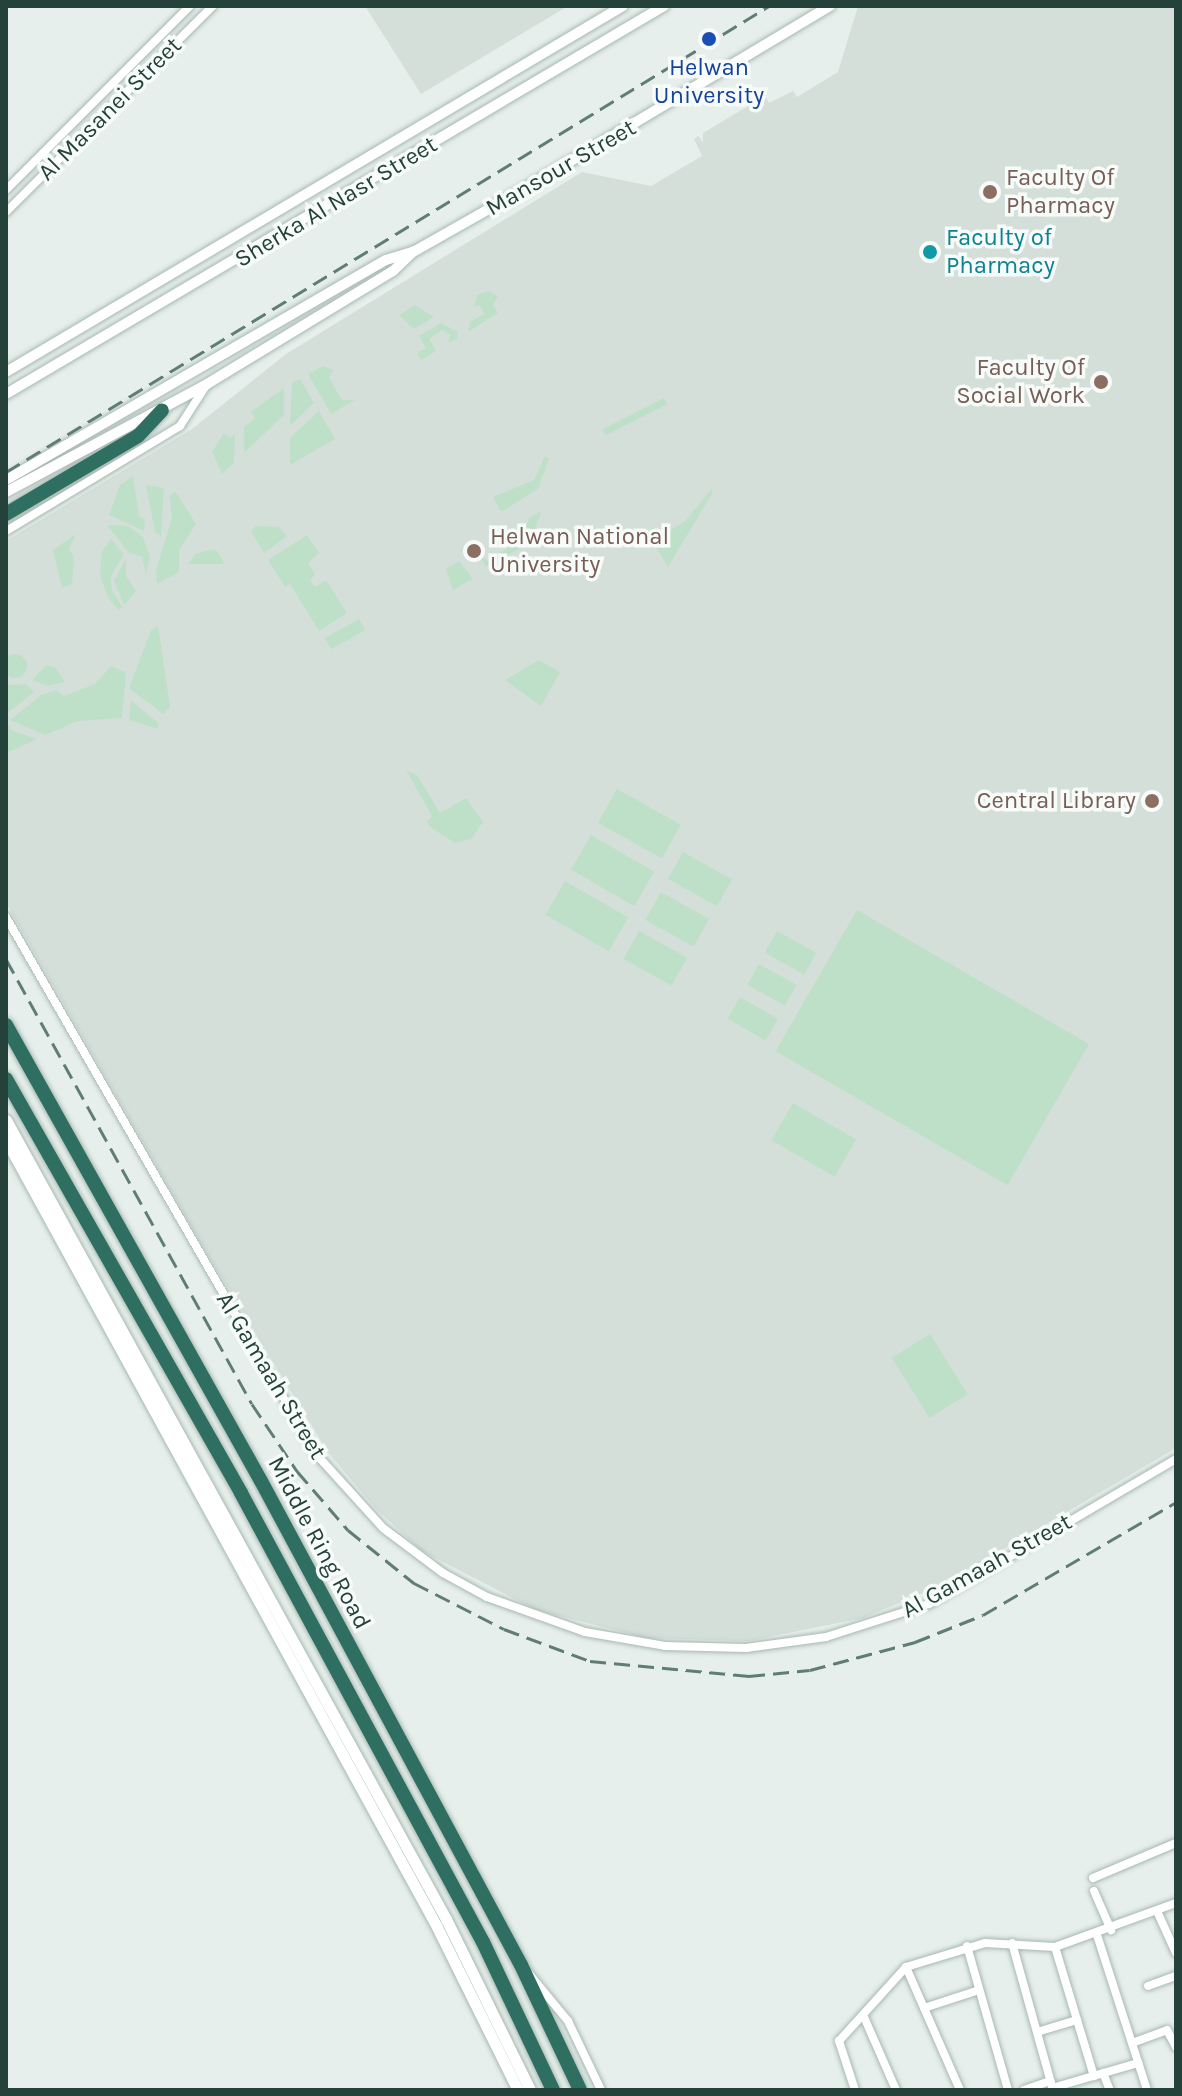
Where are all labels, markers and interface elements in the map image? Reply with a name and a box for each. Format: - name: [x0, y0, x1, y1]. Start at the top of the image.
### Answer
- marker: Helwan University: [698, 28, 720, 50]
- street label: Al Masanei Street: [32, 31, 188, 187]
- place label: Helwan University: [654, 54, 764, 110]
- street label: Mansour Street: [481, 113, 641, 223]
- street label: Sherka Al Nasr Street: [230, 130, 442, 274]
- place label: Faculty Of Pharmacy: [1006, 164, 1115, 220]
- marker: Faculty Of Pharmacy: [981, 183, 999, 201]
- place label: Faculty of Pharmacy: [946, 224, 1055, 280]
- marker: Faculty of Pharmacy: [921, 243, 939, 261]
- place label: Faculty Of Social Work: [956, 354, 1085, 410]
- marker: Faculty Of Social Work: [1092, 373, 1110, 391]
- place label: Helwan National University: [490, 523, 669, 579]
- marker: Helwan National University: [465, 542, 483, 560]
- place label: Central Library: [977, 787, 1136, 815]
- marker: Central Library: [1143, 792, 1161, 810]
- street label: Al Gamaah Street: [210, 1287, 332, 1465]
- street label: Middle Ring Road: [261, 1452, 377, 1634]
- street label: Al Gamaah Street: [897, 1507, 1077, 1625]

